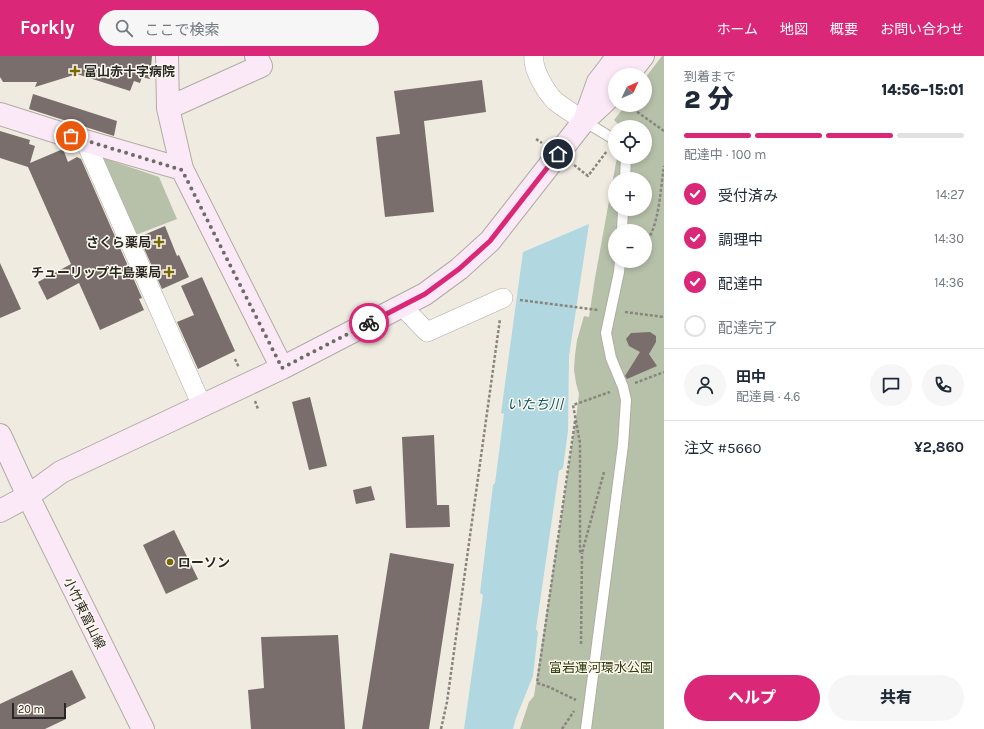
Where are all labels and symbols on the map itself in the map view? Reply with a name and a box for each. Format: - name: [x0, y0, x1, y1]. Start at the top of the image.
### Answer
- place label: 富山赤十字病院: [84, 64, 175, 79]
- marker: 富山赤十字病院: [69, 65, 81, 77]
- north arrow: [608, 68, 652, 112]
- pin: [54, 119, 88, 153]
- pin: [541, 137, 575, 171]
- place label: さくら薬局: [86, 235, 151, 250]
- marker: さくら薬局: [154, 237, 164, 247]
- place label: チューリップ牛島薬局: [31, 265, 161, 280]
- marker: チューリップ牛島薬局: [164, 267, 174, 277]
- courier: [349, 303, 389, 343]
- water label: いたち川: [507, 396, 565, 413]
- place label: ローソン: [178, 555, 230, 570]
- marker: ローソン: [165, 557, 175, 567]
- street label: 小竹東富山線: [61, 575, 108, 652]
- park label: 富岩運河環水公園: [549, 660, 653, 675]
- scale bar: [12, 701, 66, 720]

